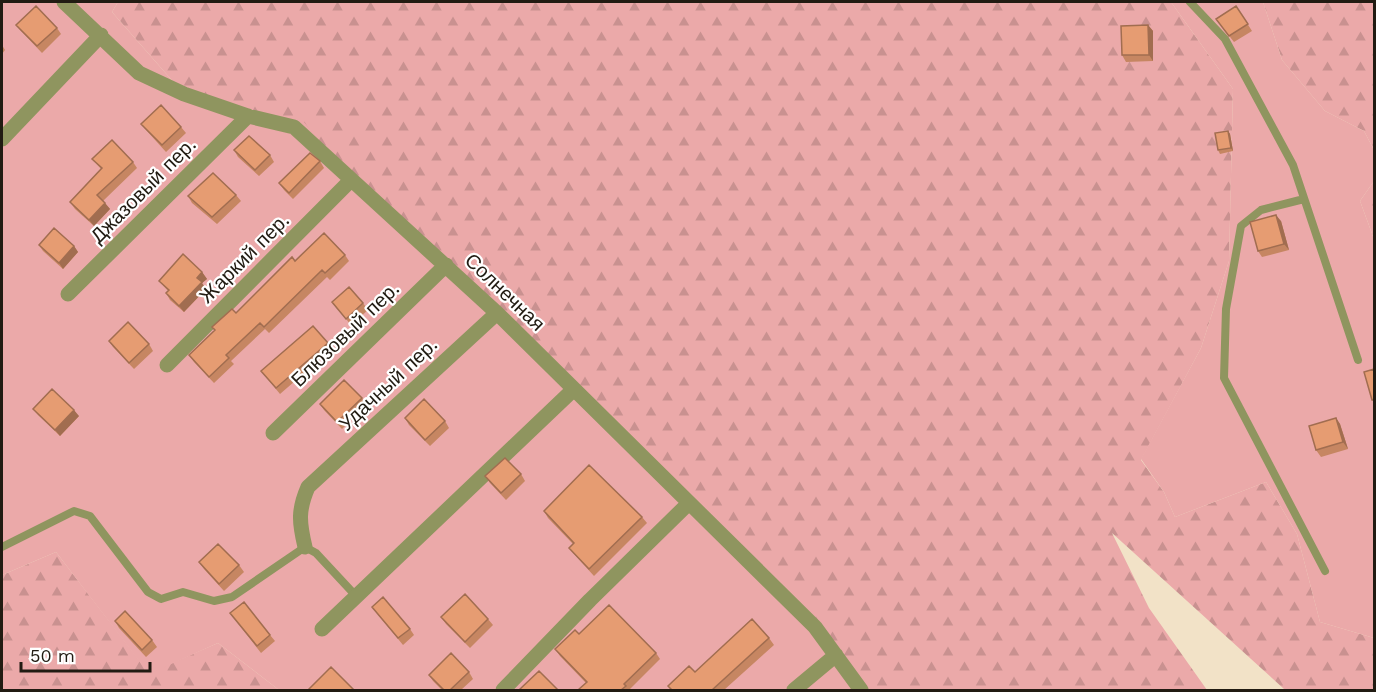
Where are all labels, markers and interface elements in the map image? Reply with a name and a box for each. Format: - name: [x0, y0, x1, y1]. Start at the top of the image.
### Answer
- street label: Джазовый пер.: [85, 132, 201, 248]
- street label: Жаркий пер.: [194, 208, 294, 308]
- street label: Солнечная: [460, 248, 550, 336]
- street label: Блюзовый пер.: [286, 276, 404, 392]
- street label: Удачный пер.: [334, 332, 442, 436]
- scale bar: [21, 635, 150, 673]
- text: 50 m: [30, 645, 75, 666]

